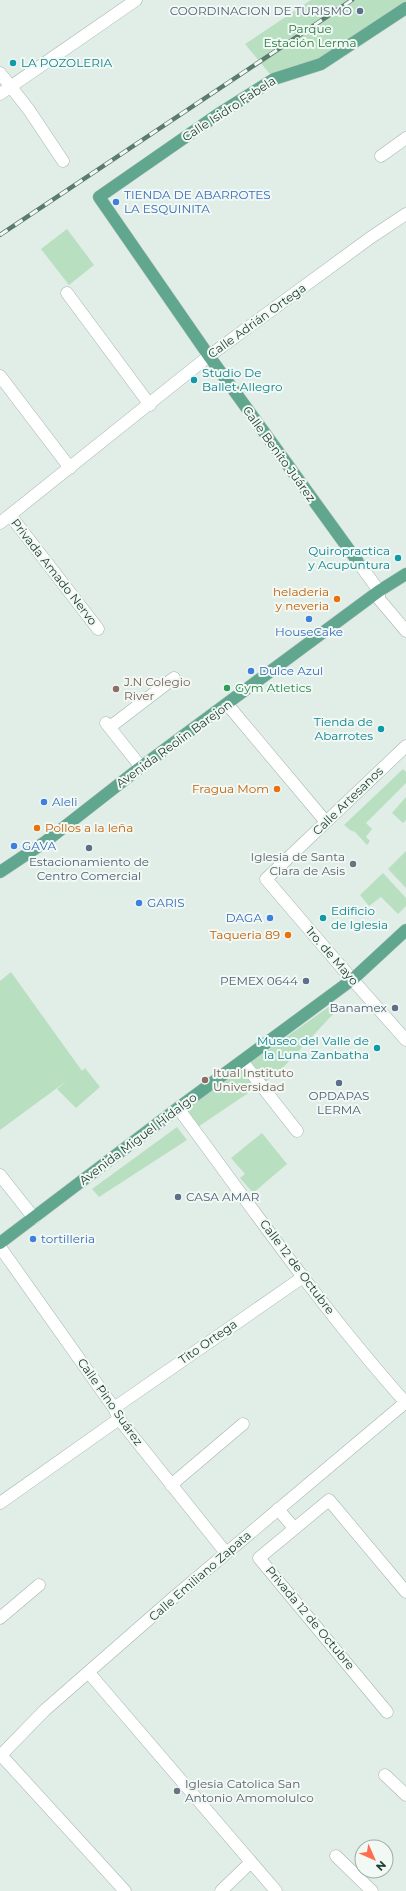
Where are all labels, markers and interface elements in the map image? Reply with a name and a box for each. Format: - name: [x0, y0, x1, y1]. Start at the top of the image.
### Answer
- place label: COORDINACION DE TURISMO: [170, 3, 352, 18]
- marker: COORDINACION DE TURISMO: [355, 6, 365, 16]
- park label: Parque Estación Lerma: [264, 21, 356, 50]
- place label: LA POZOLERIA: [21, 55, 113, 70]
- marker: LA POZOLERIA: [8, 58, 18, 68]
- street label: Calle Isidro Fabela: [179, 73, 278, 144]
- place label: TIENDA DE ABARROTES LA ESQUINITA: [124, 187, 271, 216]
- marker: TIENDA DE ABARROTES LA ESQUINITA: [111, 197, 121, 207]
- street label: Calle Adrián Ortega: [205, 280, 309, 361]
- place label: Studio De Ballet Allegro: [202, 365, 283, 394]
- marker: Studio De Ballet Allegro: [189, 375, 199, 385]
- street label: Calle Benito Juárez: [240, 403, 319, 504]
- street label: Privada Amado Nervo: [8, 515, 101, 628]
- place label: Quiropractica y Acupuntura: [307, 543, 390, 572]
- marker: Quiropractica y Acupuntura: [393, 553, 403, 563]
- place label: heladeria y neveria: [273, 584, 329, 613]
- marker: heladeria y neveria: [332, 594, 342, 604]
- marker: HouseCake: [304, 614, 314, 624]
- place label: HouseCake: [275, 624, 343, 639]
- place label: Dulce Azul: [259, 663, 323, 678]
- marker: Dulce Azul: [246, 666, 256, 676]
- place label: J.N Colegio River: [123, 674, 191, 703]
- place label: Gym Atletics: [235, 680, 311, 695]
- marker: Gym Atletics: [222, 683, 232, 693]
- marker: J.N Colegio River: [111, 684, 121, 694]
- street label: Avenida Reolin Barejon: [113, 696, 235, 791]
- place label: Tienda de Abarrotes: [314, 714, 373, 743]
- marker: Tienda de Abarrotes: [376, 724, 386, 734]
- street label: Calle Artesanos: [309, 763, 386, 838]
- place label: Fragua Mom: [192, 781, 269, 796]
- marker: Fragua Mom: [272, 784, 282, 794]
- place label: Aleli: [52, 794, 78, 809]
- marker: Aleli: [39, 797, 49, 807]
- place label: Pollos a la leña: [45, 820, 133, 835]
- marker: Pollos a la leña: [32, 823, 42, 833]
- place label: GAVA: [22, 838, 56, 853]
- marker: GAVA: [9, 841, 19, 851]
- marker: Estacionamiento de Centro Comercial: [84, 843, 94, 853]
- place label: Iglesia de Santa Clara de Asis: [251, 849, 345, 878]
- place label: Estacionamiento de Centro Comercial: [29, 854, 149, 883]
- marker: Iglesia de Santa Clara de Asis: [348, 859, 358, 869]
- place label: GARIS: [147, 895, 185, 910]
- marker: GARIS: [134, 898, 144, 908]
- place label: Edificio de Iglesia: [331, 903, 388, 932]
- place label: DAGA: [226, 910, 262, 925]
- marker: DAGA: [265, 913, 275, 923]
- marker: Edificio de Iglesia: [318, 913, 328, 923]
- street label: 1ro. de Mayo: [303, 923, 362, 988]
- place label: Taqueria 89: [210, 927, 280, 942]
- marker: Taqueria 89: [283, 930, 293, 940]
- place label: PEMEX 0644: [220, 973, 298, 988]
- marker: PEMEX 0644: [301, 976, 311, 986]
- place label: Banamex: [329, 1000, 388, 1015]
- marker: Banamex: [390, 1003, 400, 1013]
- place label: Museo del Valle de la Luna Zanbatha: [257, 1033, 369, 1062]
- marker: Museo del Valle de la Luna Zanbatha: [372, 1043, 382, 1053]
- place label: Itual Instituto Universidad: [213, 1065, 294, 1094]
- marker: Itual Instituto Universidad: [200, 1075, 210, 1085]
- marker: OPDAPAS LERMA: [334, 1078, 344, 1088]
- place label: OPDAPAS LERMA: [308, 1088, 370, 1117]
- street label: Avenida Miguel Hidalgo: [76, 1089, 199, 1188]
- place label: CASA AMAR: [186, 1189, 260, 1204]
- marker: CASA AMAR: [173, 1192, 183, 1202]
- street label: Calle 12 de Octubre: [257, 1216, 338, 1317]
- place label: tortilleria: [41, 1231, 95, 1246]
- marker: tortilleria: [28, 1234, 38, 1244]
- street label: Tito Ortega: [176, 1316, 240, 1367]
- street label: Calle Pino Suárez: [75, 1355, 146, 1448]
- street label: Calle Emiliano Zapata: [146, 1527, 254, 1624]
- street label: Privada 12 de Octubre: [263, 1563, 358, 1673]
- place label: Iglesia Catolica San Antonio Amomolulco: [185, 1776, 314, 1805]
- marker: Iglesia Catolica San Antonio Amomolulco: [172, 1786, 182, 1796]
- north arrow: [354, 1839, 394, 1879]
- text: N: [373, 1858, 389, 1874]

